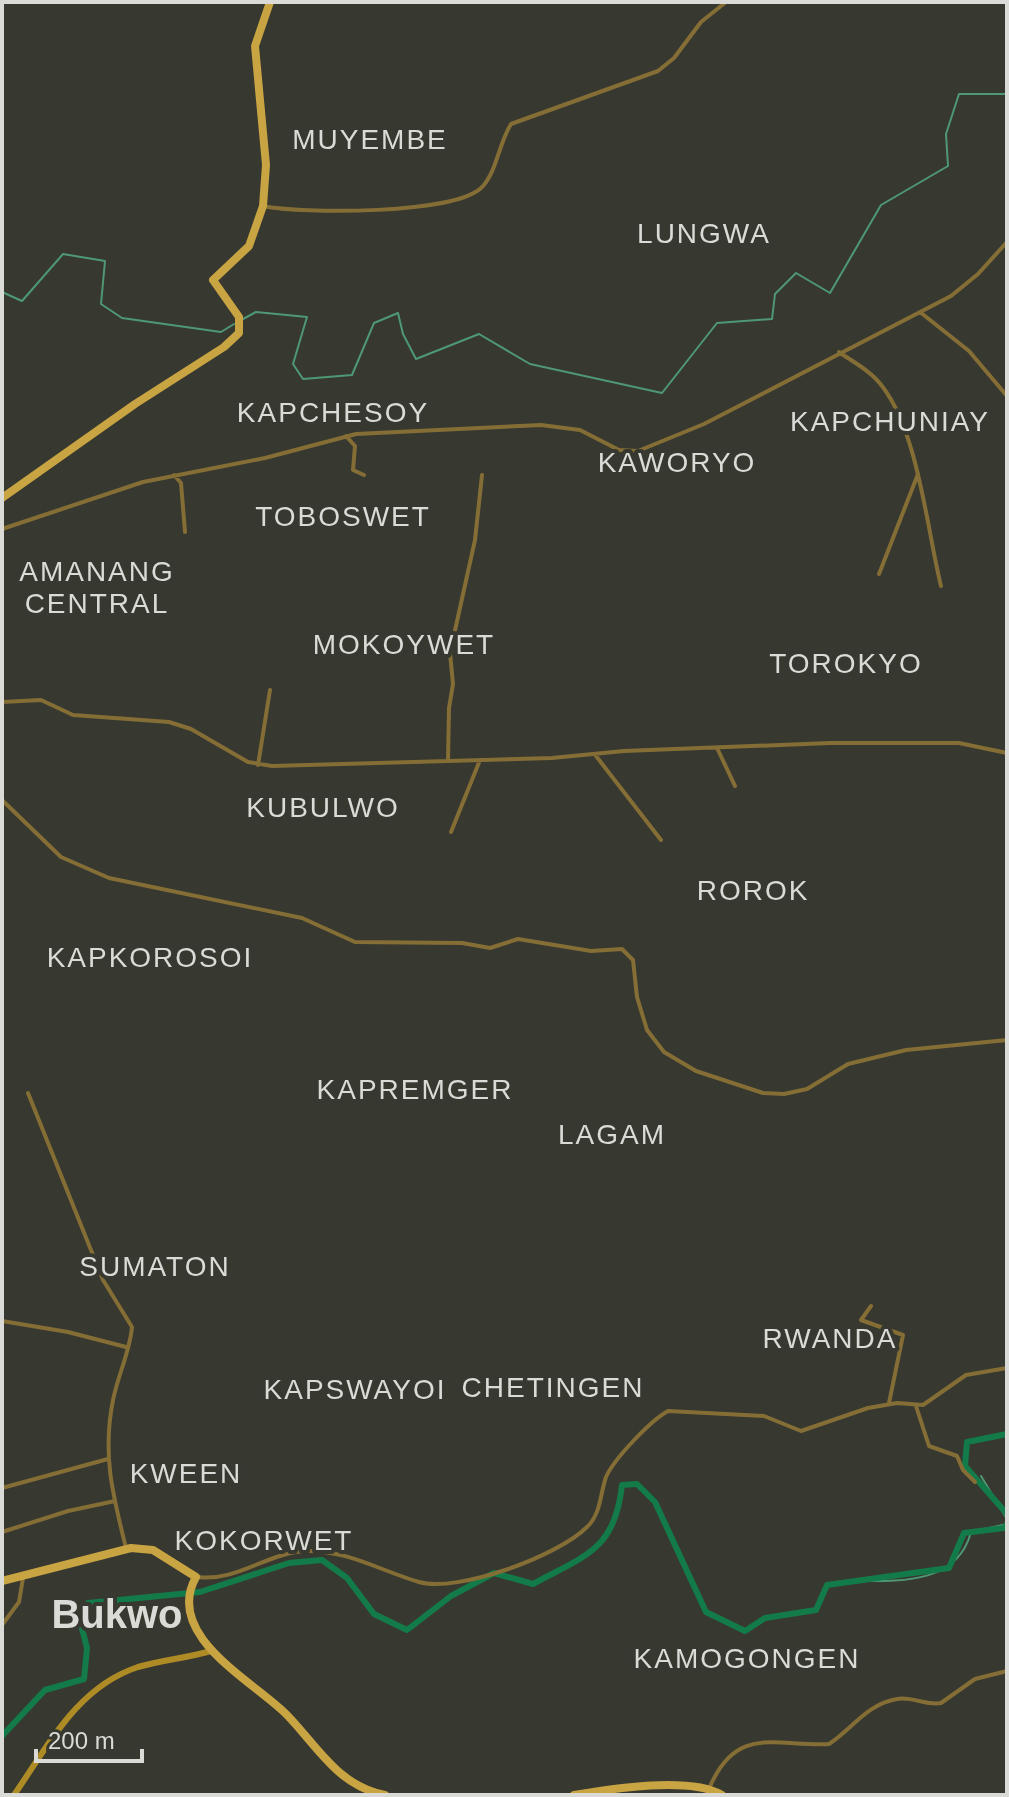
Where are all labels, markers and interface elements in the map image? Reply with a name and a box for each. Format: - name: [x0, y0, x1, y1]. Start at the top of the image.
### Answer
- district label: MUYEMBE: [292, 124, 448, 155]
- district label: LUNGWA: [637, 218, 771, 249]
- district label: KAPCHESOY: [237, 397, 429, 428]
- district label: KAPCHUNIAY: [790, 406, 990, 437]
- district label: KAWORYO: [598, 447, 756, 478]
- district label: TOBOSWET: [255, 501, 431, 532]
- district label: AMANANG CENTRAL: [19, 556, 175, 619]
- district label: MOKOYWET: [313, 629, 495, 660]
- district label: TOROKYO: [769, 648, 923, 679]
- district label: KUBULWO: [246, 792, 400, 823]
- district label: ROROK: [697, 875, 809, 906]
- district label: KAPKOROSOI: [47, 942, 253, 973]
- district label: KAPREMGER: [317, 1074, 513, 1105]
- district label: LAGAM: [558, 1119, 666, 1150]
- district label: SUMATON: [79, 1251, 231, 1282]
- district label: RWANDA: [763, 1323, 897, 1354]
- district label: CHETINGEN: [462, 1372, 644, 1403]
- district label: KAPSWAYOI: [264, 1374, 446, 1405]
- district label: KWEEN: [130, 1458, 242, 1489]
- district label: KOKORWET: [175, 1525, 353, 1556]
- district label: Bukwo: [51, 1592, 183, 1636]
- district label: KAMOGONGEN: [634, 1643, 860, 1674]
- scale bar: [36, 1713, 142, 1763]
- text: 200 m: [48, 1727, 115, 1754]

